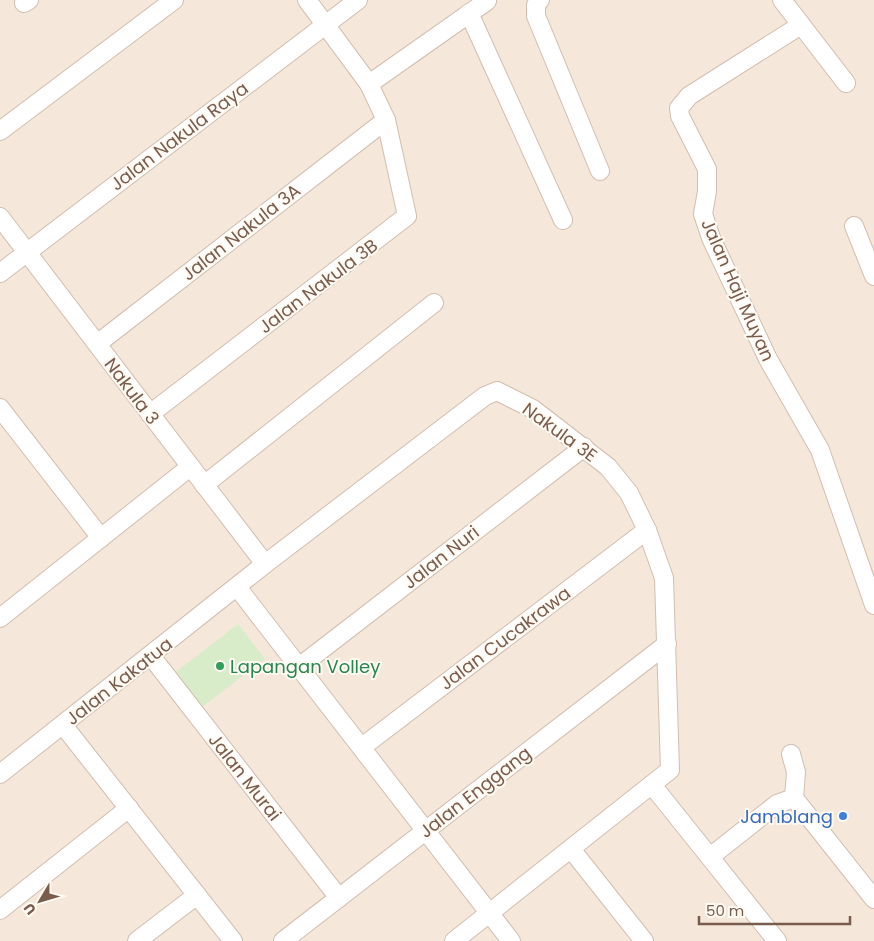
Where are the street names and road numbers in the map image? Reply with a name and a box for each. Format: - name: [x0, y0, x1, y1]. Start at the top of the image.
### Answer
- street label: Jalan Nakula Raya: [105, 76, 253, 196]
- street label: Jalan Nakula 3A: [176, 178, 306, 286]
- street label: Jalan Haji Muyan: [695, 215, 781, 365]
- street label: Jalan Nakula 3B: [253, 233, 383, 339]
- street label: Nakula 3: [99, 352, 165, 430]
- street label: Nakula 3E: [518, 396, 602, 468]
- street label: Jalan Nuri: [398, 519, 484, 595]
- street label: Jalan Cucakrawa: [434, 580, 576, 696]
- street label: Jalan Kakatua: [60, 631, 178, 731]
- street label: Jalan Murai: [203, 728, 287, 826]
- street label: Jalan Enggang: [414, 740, 536, 844]

